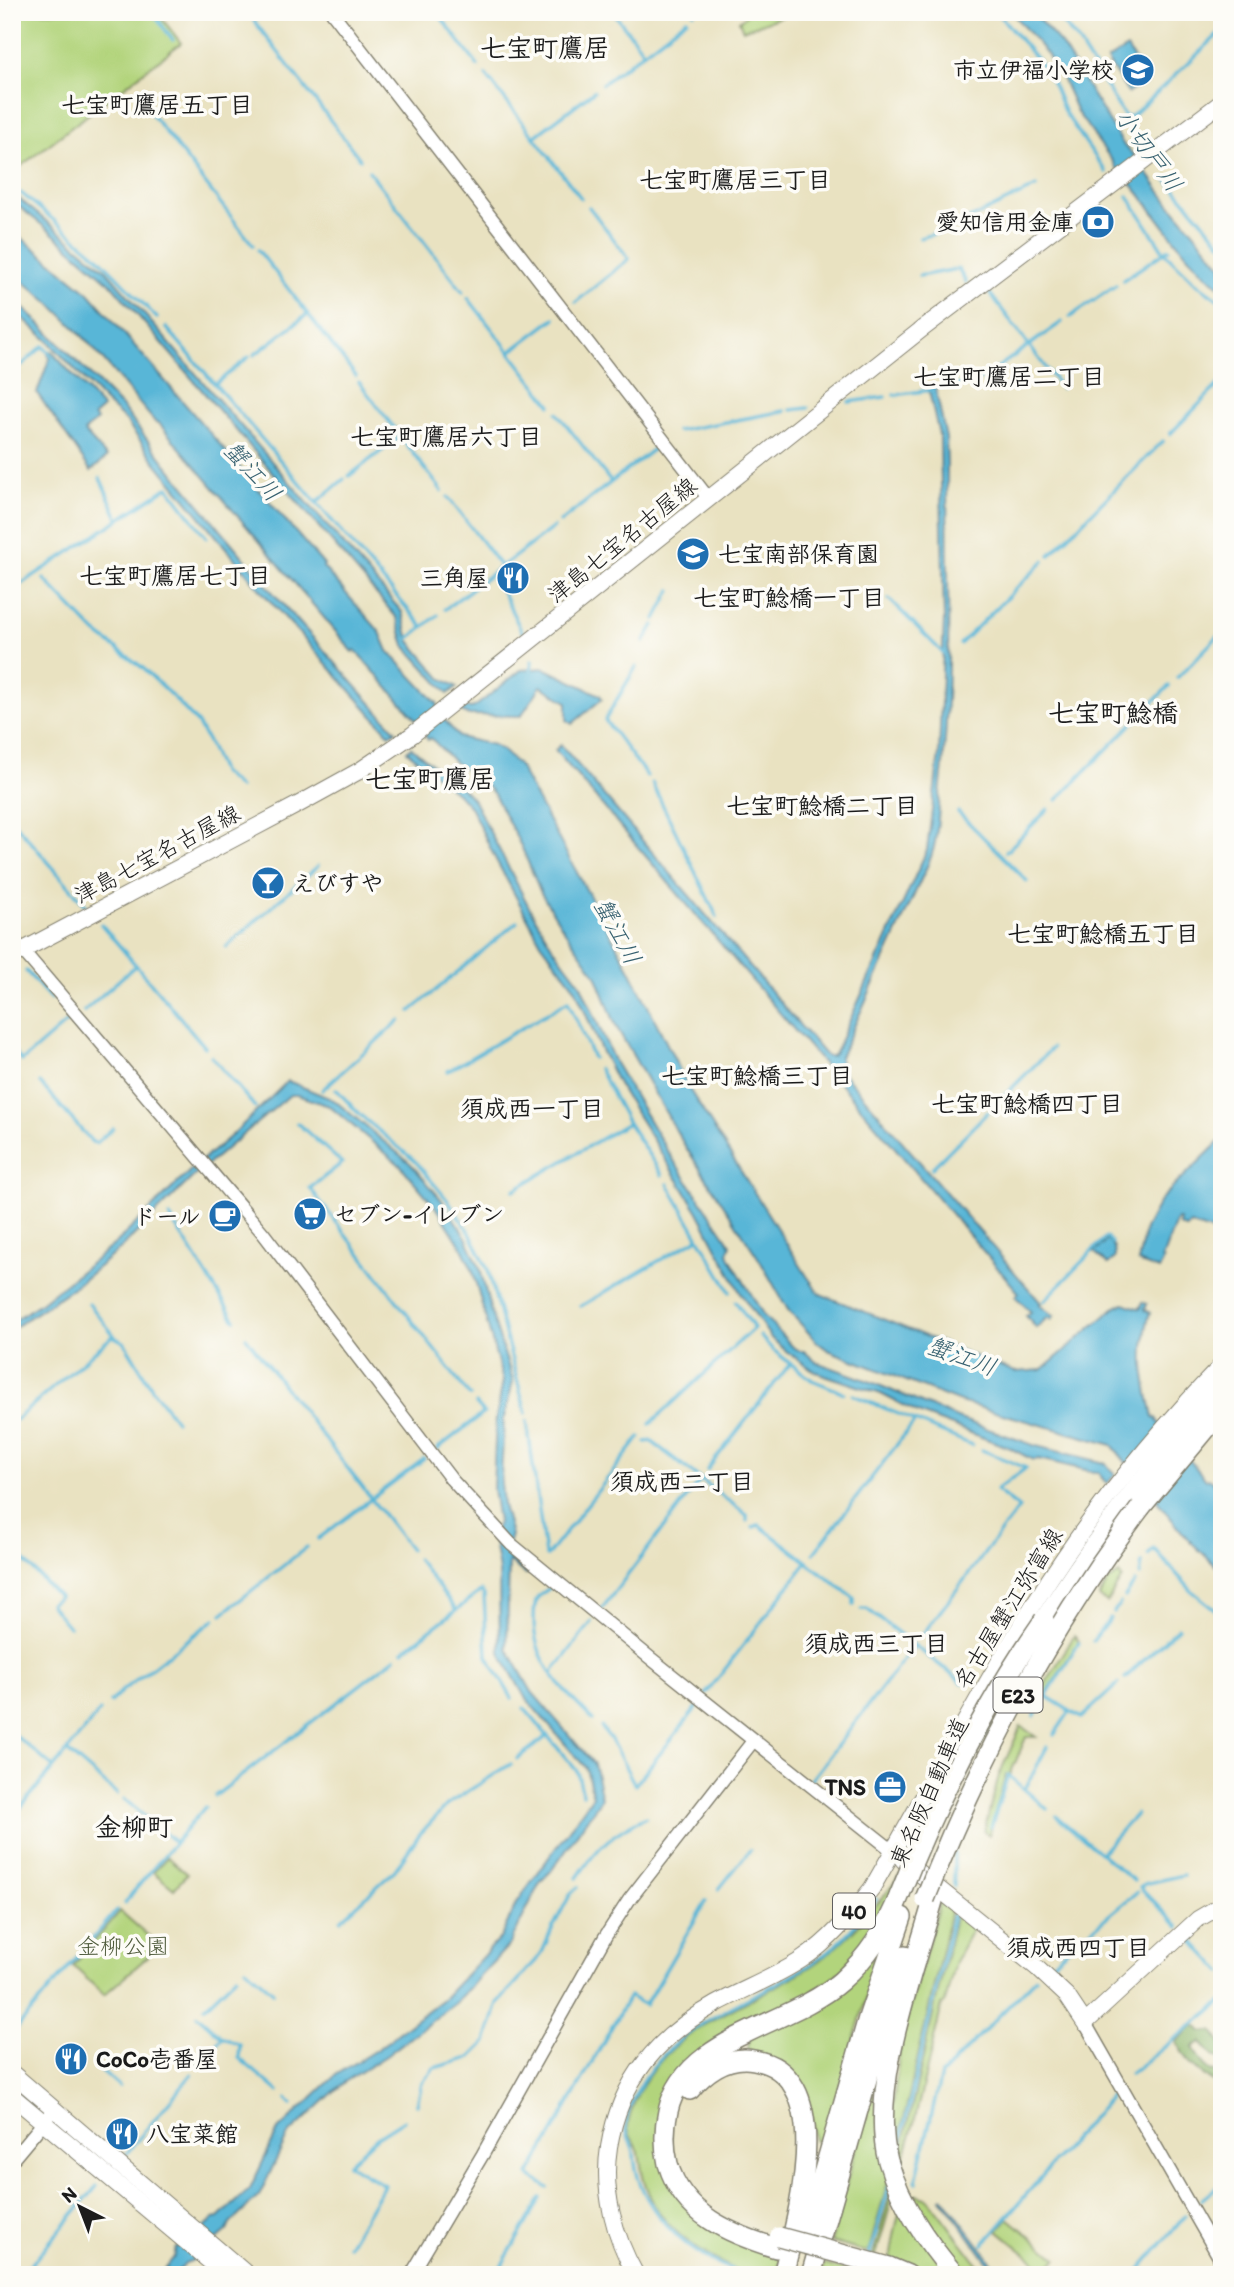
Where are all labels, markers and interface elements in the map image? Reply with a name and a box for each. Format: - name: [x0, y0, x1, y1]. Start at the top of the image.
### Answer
- district label: 七宝町鷹居: [480, 32, 610, 64]
- school or university icon: 市立伊福小学校: [1119, 51, 1157, 89]
- place label: 市立伊福小学校: [953, 56, 1114, 84]
- district label: 七宝町鷹居五丁目: [61, 90, 253, 119]
- water label: 小切戸川: [1109, 103, 1189, 197]
- district label: 七宝町鷹居三丁目: [639, 165, 831, 194]
- bank icon: 愛知信用金庫: [1079, 203, 1117, 241]
- place label: 愛知信用金庫: [936, 208, 1074, 236]
- district label: 七宝町鷹居二丁目: [913, 362, 1105, 391]
- district label: 七宝町鷹居六丁目: [350, 422, 542, 451]
- water label: 蟹江川: [218, 435, 288, 507]
- street label: 津島七宝名古屋線: [542, 471, 702, 609]
- school or university icon: 七宝南部保育園: [674, 535, 712, 573]
- place label: 七宝南部保育園: [718, 540, 879, 568]
- restaurant icon: 三角屋: [494, 559, 532, 597]
- district label: 七宝町鷹居七丁目: [79, 561, 271, 590]
- place label: 三角屋: [420, 564, 489, 592]
- district label: 七宝町鯰橋一丁目: [693, 583, 885, 612]
- district label: 七宝町鯰橋: [1048, 697, 1178, 729]
- district label: 七宝町鷹居: [365, 763, 495, 795]
- district label: 七宝町鯰橋二丁目: [726, 791, 918, 820]
- street label: 津島七宝名古屋線: [69, 798, 245, 910]
- bar icon: えびすや: [249, 864, 287, 902]
- place label: えびすや: [292, 869, 384, 897]
- water label: 蟹江川: [588, 892, 648, 970]
- district label: 七宝町鯰橋五丁目: [1007, 919, 1199, 948]
- district label: 七宝町鯰橋三丁目: [661, 1061, 853, 1090]
- district label: 七宝町鯰橋四丁目: [931, 1089, 1123, 1118]
- district label: 須成西一丁目: [460, 1094, 604, 1123]
- supermarket icon: セブン-イレブン: [291, 1195, 329, 1233]
- cafe icon: ドール: [206, 1197, 244, 1235]
- place label: セブン-イレブン: [334, 1200, 504, 1228]
- place label: ドール: [133, 1202, 201, 1230]
- water label: 蟹江川: [923, 1330, 1001, 1382]
- district label: 須成西二丁目: [610, 1467, 754, 1496]
- street label: 名古屋蟹江弥富線: [947, 1523, 1069, 1693]
- district label: 須成西三丁目: [804, 1629, 948, 1658]
- road number: E23: [993, 1678, 1042, 1712]
- street label: 東名阪自動車道: [883, 1713, 975, 1871]
- office icon: TNS: [871, 1768, 909, 1806]
- place label: TNS: [824, 1773, 866, 1801]
- district label: 金柳町: [95, 1811, 173, 1843]
- road number: 40: [833, 1894, 875, 1928]
- park label: 金柳公園: [77, 1932, 169, 1960]
- district label: 須成西四丁目: [1006, 1933, 1150, 1962]
- restaurant icon: CoCo壱番屋: [52, 2040, 90, 2078]
- place label: CoCo壱番屋: [96, 2045, 218, 2073]
- restaurant icon: 八宝菜館: [103, 2115, 141, 2153]
- place label: 八宝菜館: [146, 2120, 238, 2148]
- north arrow: [46, 2172, 116, 2242]
- text: N: [56, 2182, 81, 2208]

